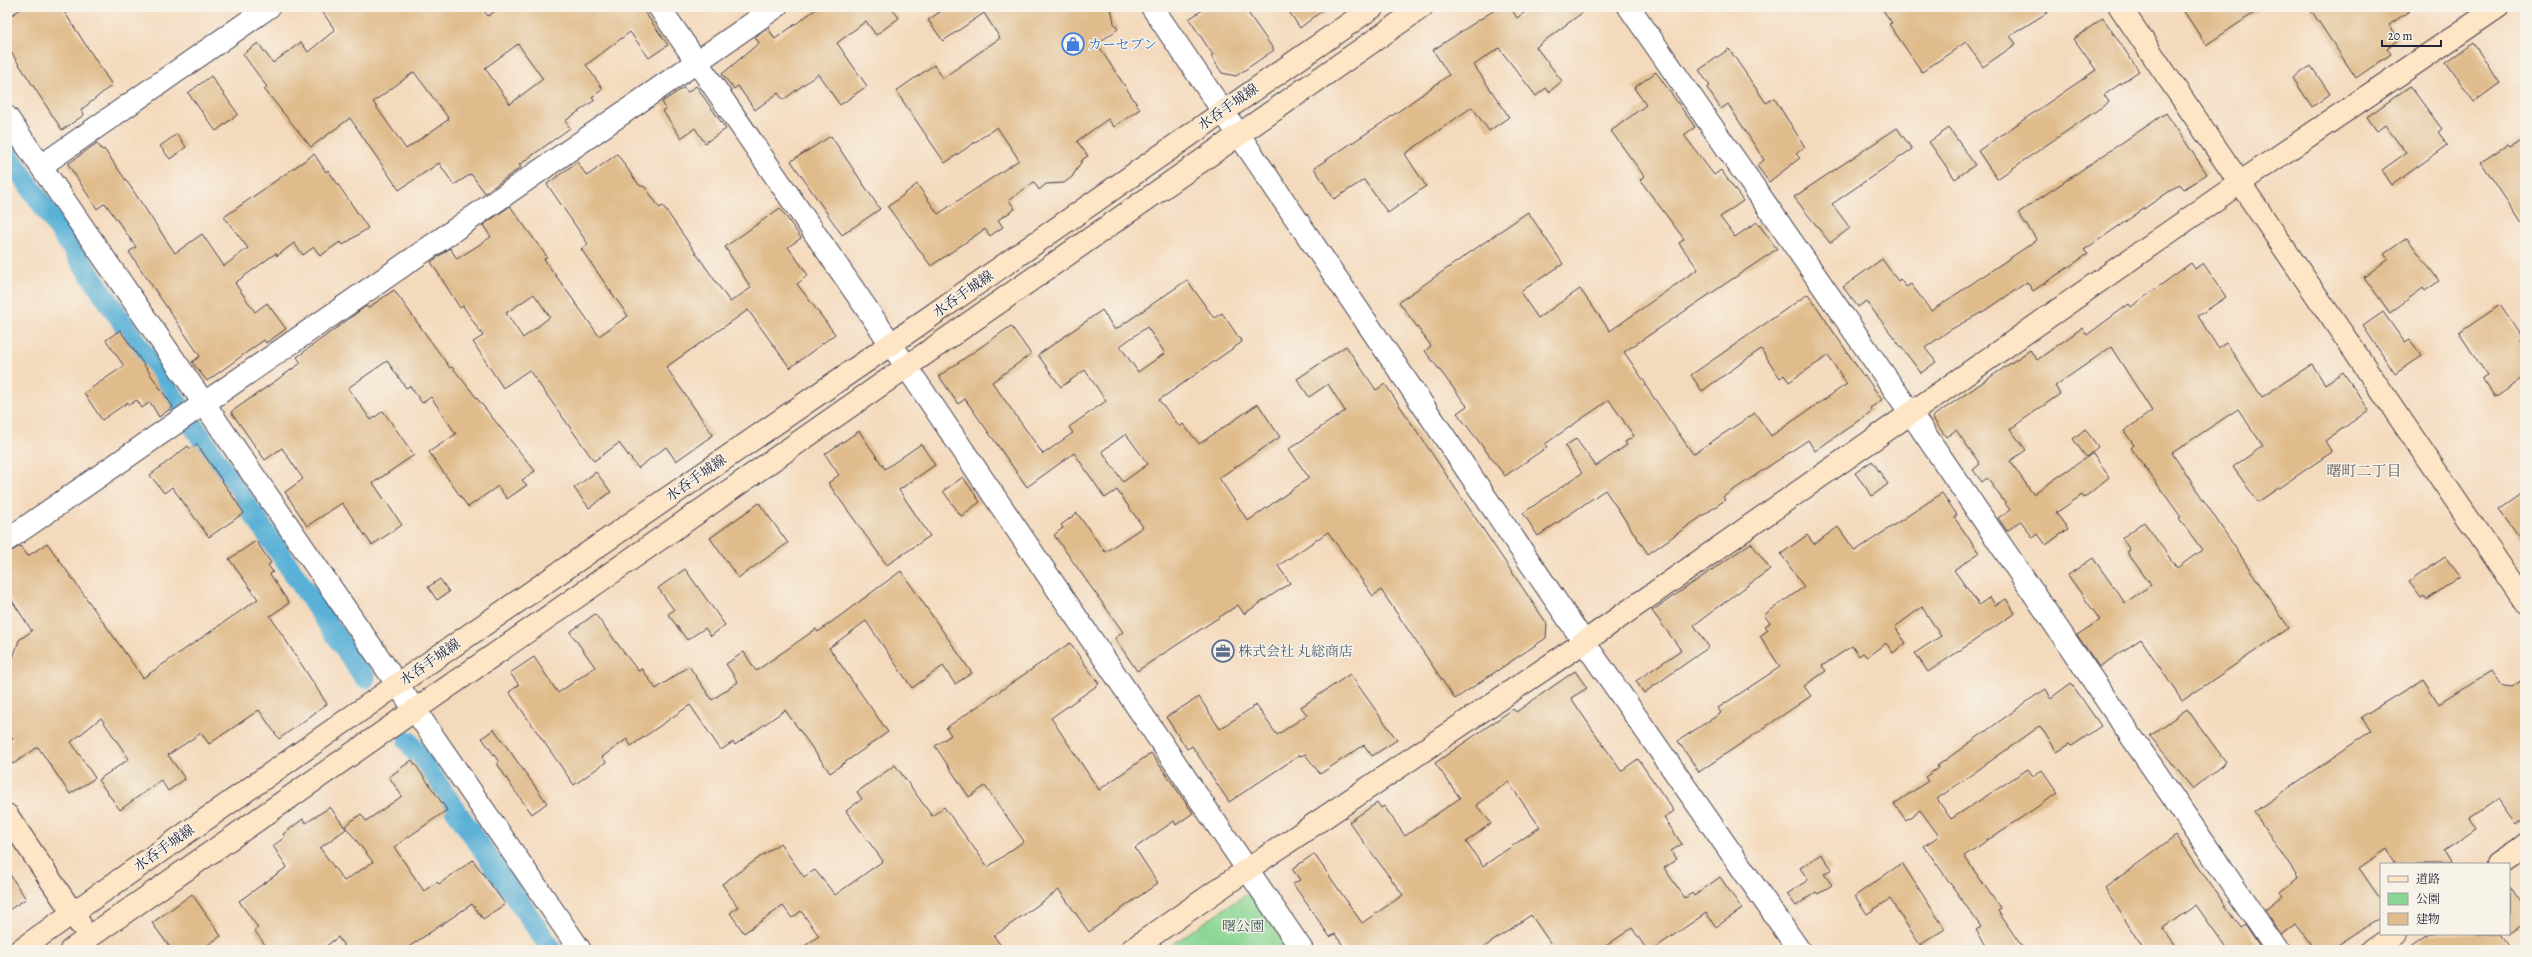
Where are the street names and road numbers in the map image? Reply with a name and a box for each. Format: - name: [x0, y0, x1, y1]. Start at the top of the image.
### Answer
- street label: 水呑手城線: [1194, 79, 1262, 135]
- street label: 水呑手城線: [929, 266, 997, 322]
- street label: 水呑手城線: [662, 450, 730, 506]
- street label: 水呑手城線: [396, 634, 464, 690]
- street label: 水呑手城線: [130, 820, 198, 876]

